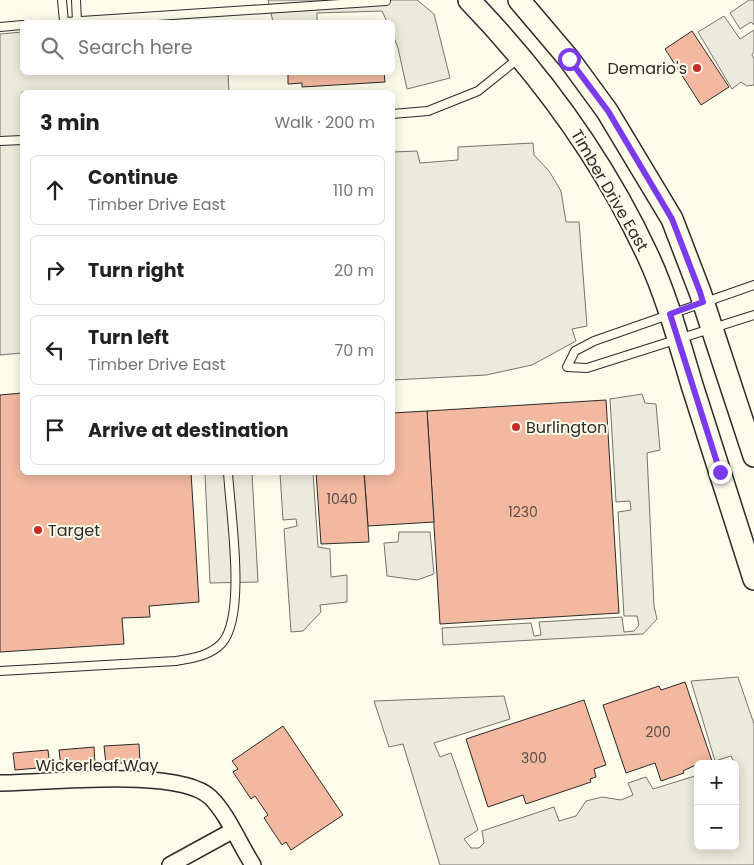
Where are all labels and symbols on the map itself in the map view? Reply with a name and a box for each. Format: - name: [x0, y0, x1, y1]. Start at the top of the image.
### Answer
- route start: [558, 48, 581, 71]
- place label: Demario's: [607, 57, 687, 80]
- marker: Demario's: [691, 62, 703, 74]
- street label: Timber Drive East: [565, 125, 654, 256]
- place label: Burlington: [526, 416, 607, 439]
- marker: Burlington: [510, 421, 522, 433]
- route end: [709, 461, 732, 484]
- house number: 1040: [327, 489, 357, 509]
- house number: 1230: [508, 502, 538, 522]
- place label: Target: [48, 519, 100, 542]
- marker: Target: [32, 524, 44, 536]
- house number: 200: [645, 722, 671, 742]
- house number: 300: [521, 748, 547, 768]
- street label: Wickerleaf Way: [35, 754, 159, 777]

